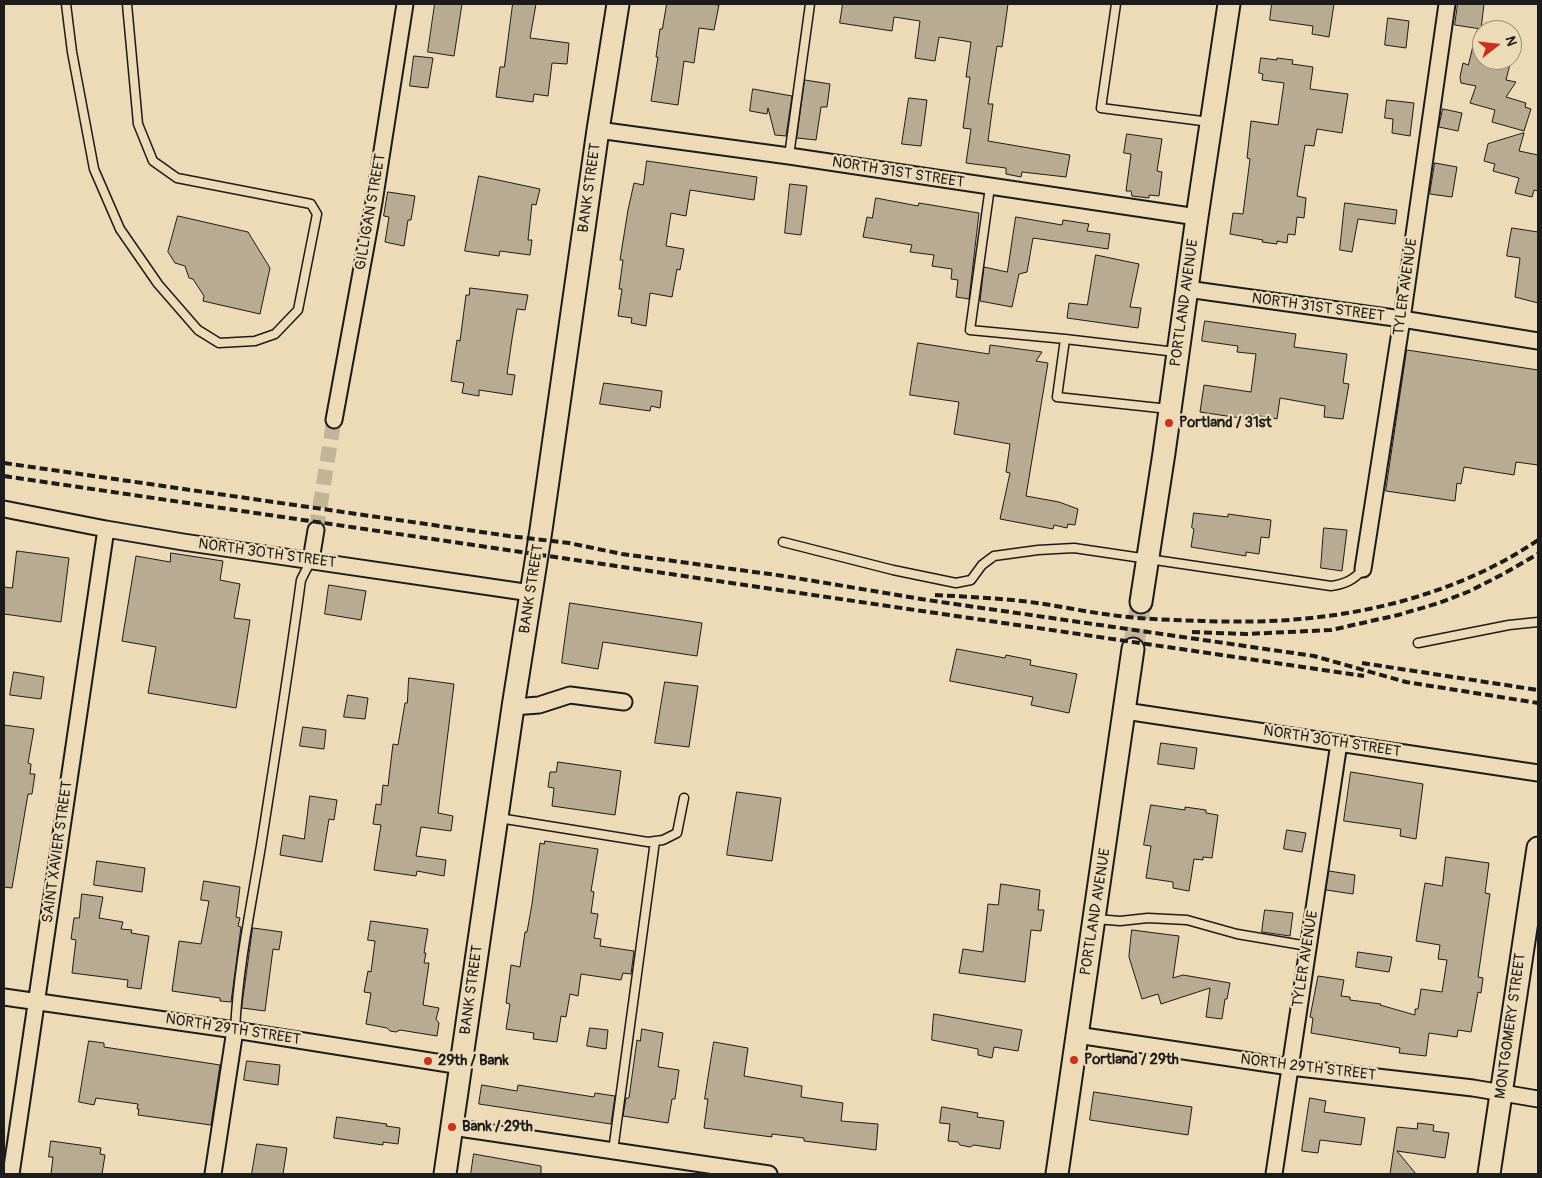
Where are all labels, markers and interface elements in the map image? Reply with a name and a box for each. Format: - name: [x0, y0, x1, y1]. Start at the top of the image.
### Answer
- north arrow: [1472, 20, 1522, 70]
- text: N: [1501, 34, 1520, 48]
- street label: BANK STREET: [575, 142, 605, 234]
- street label: GILLIGAN STREET: [352, 152, 390, 272]
- street label: NORTH 31ST STREET: [831, 154, 965, 192]
- street label: TYLER AVENUE: [1390, 237, 1422, 337]
- street label: PORTLAND AVENUE: [1167, 238, 1203, 368]
- street label: NORTH 31ST STREET: [1251, 290, 1385, 326]
- place label: Portland / 31st: [1179, 414, 1272, 432]
- marker: Portland / 31st: [1163, 417, 1175, 429]
- street label: NORTH 30TH STREET: [197, 535, 337, 573]
- street label: BANK STREET: [516, 543, 548, 635]
- street label: NORTH 30TH STREET: [1262, 722, 1402, 762]
- street label: SAINT XAVIER STREET: [39, 780, 77, 924]
- street label: PORTLAND AVENUE: [1077, 847, 1115, 977]
- street label: TYLER AVENUE: [1289, 909, 1323, 1009]
- street label: BANK STREET: [457, 944, 487, 1036]
- street label: MONTGOMERY STREET: [1492, 952, 1530, 1100]
- street label: NORTH 29TH STREET: [164, 1010, 302, 1050]
- place label: Portland / 29th: [1084, 1051, 1179, 1069]
- street label: NORTH 29TH STREET: [1239, 1051, 1377, 1085]
- place label: 29th / Bank: [438, 1052, 509, 1070]
- marker: Portland / 29th: [1068, 1054, 1080, 1066]
- marker: 29th / Bank: [422, 1055, 434, 1067]
- place label: Bank / 29th: [462, 1118, 533, 1136]
- marker: Bank / 29th: [446, 1121, 458, 1133]

